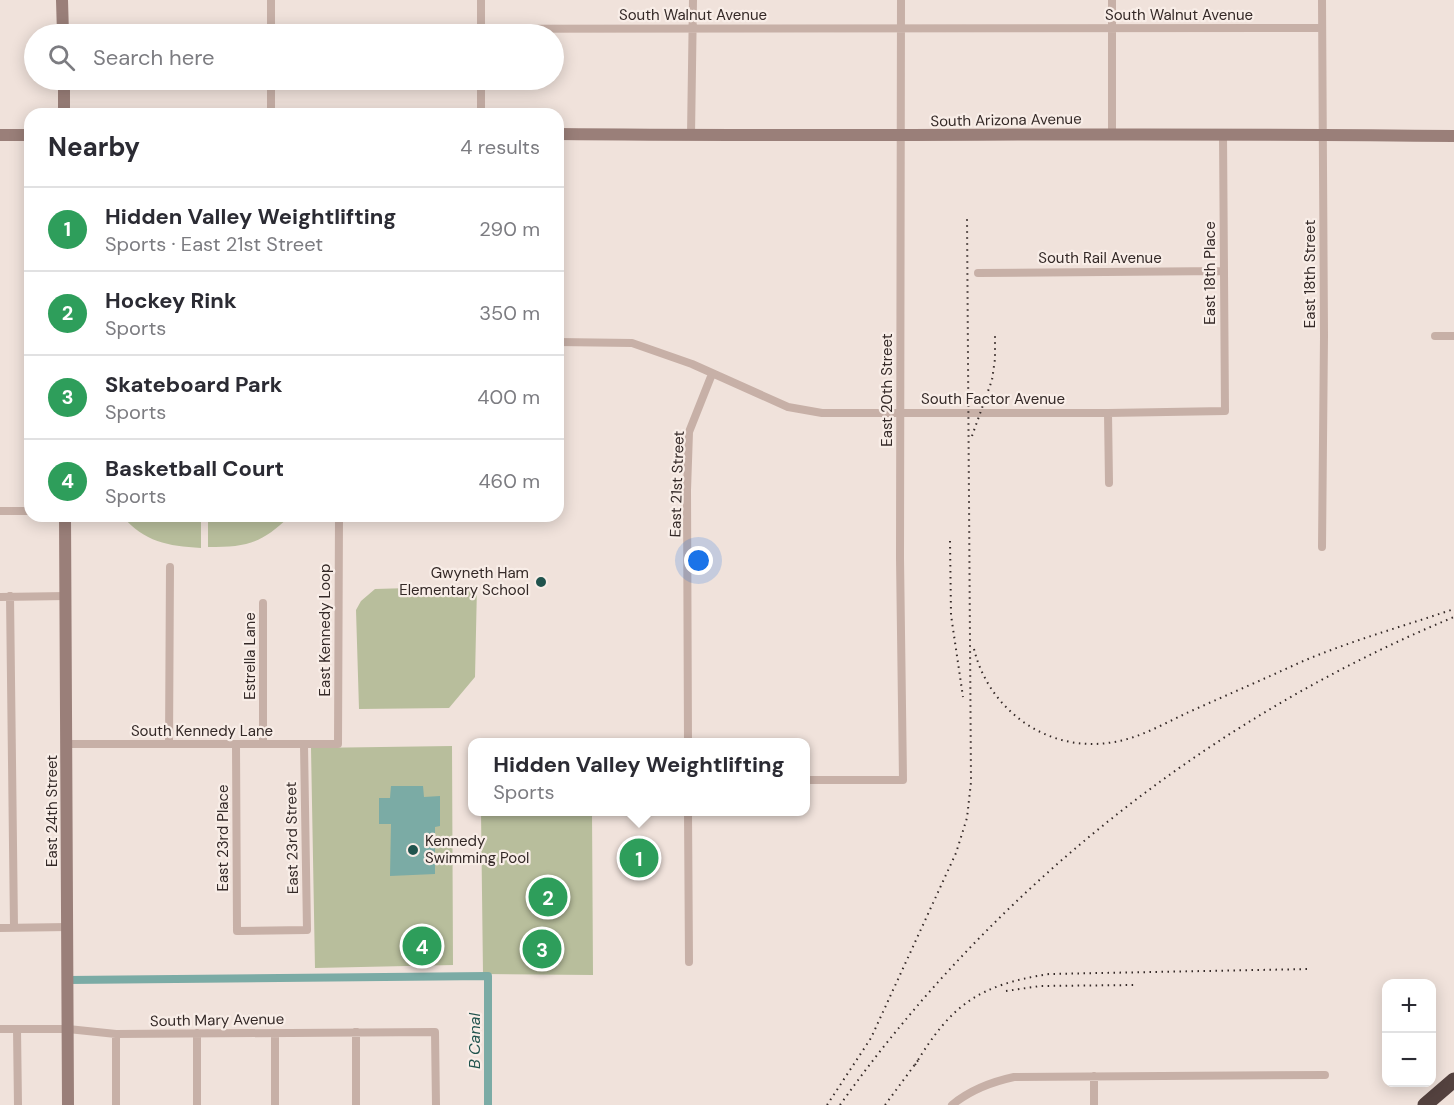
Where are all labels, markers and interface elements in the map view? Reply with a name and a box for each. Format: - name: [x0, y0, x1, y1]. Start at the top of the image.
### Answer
- street label: South Walnut Avenue: [619, 5, 767, 25]
- street label: South Walnut Avenue: [1105, 5, 1253, 25]
- search box: [24, 24, 564, 90]
- icon: search: [45, 41, 78, 74]
- text: Search here: [93, 43, 214, 72]
- street label: South Arizona Avenue: [930, 109, 1082, 131]
- text: Nearby: [48, 130, 140, 164]
- text: 4 results: [460, 134, 540, 160]
- text: Hidden Valley Weightlifting: [105, 202, 396, 231]
- text: 1: [64, 216, 71, 242]
- text: 290 m: [479, 216, 540, 242]
- street label: East 18th Street: [1300, 220, 1320, 328]
- street label: East 18th Place: [1200, 221, 1220, 325]
- text: Sports · East 21st Street: [105, 231, 323, 257]
- street label: South Rail Avenue: [1038, 248, 1162, 268]
- text: Hockey Rink: [105, 286, 237, 315]
- text: 2: [62, 300, 73, 326]
- text: 350 m: [479, 300, 540, 326]
- text: Sports: [105, 315, 166, 341]
- street label: East 20th Street: [877, 333, 897, 447]
- text: Skateboard Park: [105, 370, 282, 399]
- text: 3: [61, 384, 74, 410]
- text: 400 m: [477, 384, 540, 410]
- street label: South Factor Avenue: [921, 389, 1065, 409]
- text: Sports: [105, 399, 166, 425]
- street label: East 21st Street: [665, 430, 689, 538]
- text: Basketball Court: [105, 454, 284, 483]
- text: 4: [61, 468, 74, 494]
- text: 460 m: [478, 468, 540, 494]
- text: Sports: [105, 483, 166, 509]
- your location: [684, 546, 713, 575]
- place label: Gwyneth Ham Elementary School: [399, 563, 529, 600]
- street label: East Kennedy Loop: [315, 564, 335, 696]
- marker: Gwyneth Ham Elementary School: [534, 575, 548, 589]
- street label: Estrella Lane: [240, 612, 260, 700]
- street label: South Kennedy Lane: [131, 721, 273, 741]
- popup: [468, 738, 810, 816]
- text: Hidden Valley Weightlifting: [493, 750, 785, 779]
- street label: East 24th Street: [42, 755, 62, 867]
- text: Sports: [493, 779, 555, 805]
- street label: East 23rd Street: [281, 782, 303, 894]
- street label: East 23rd Place: [213, 784, 233, 892]
- place label: Kennedy Swimming Pool: [425, 831, 529, 868]
- pin: 1: [620, 836, 658, 880]
- marker: Kennedy Swimming Pool: [406, 843, 420, 857]
- pin: 2: [528, 874, 568, 920]
- pin: 4: [402, 924, 442, 968]
- pin: 3: [522, 926, 562, 972]
- map controls: [1382, 979, 1436, 1087]
- button: +: [1382, 979, 1436, 1033]
- street label: South Mary Avenue: [150, 1009, 284, 1031]
- water label: B Canal: [464, 1013, 485, 1069]
- button: −: [1382, 1033, 1436, 1087]

